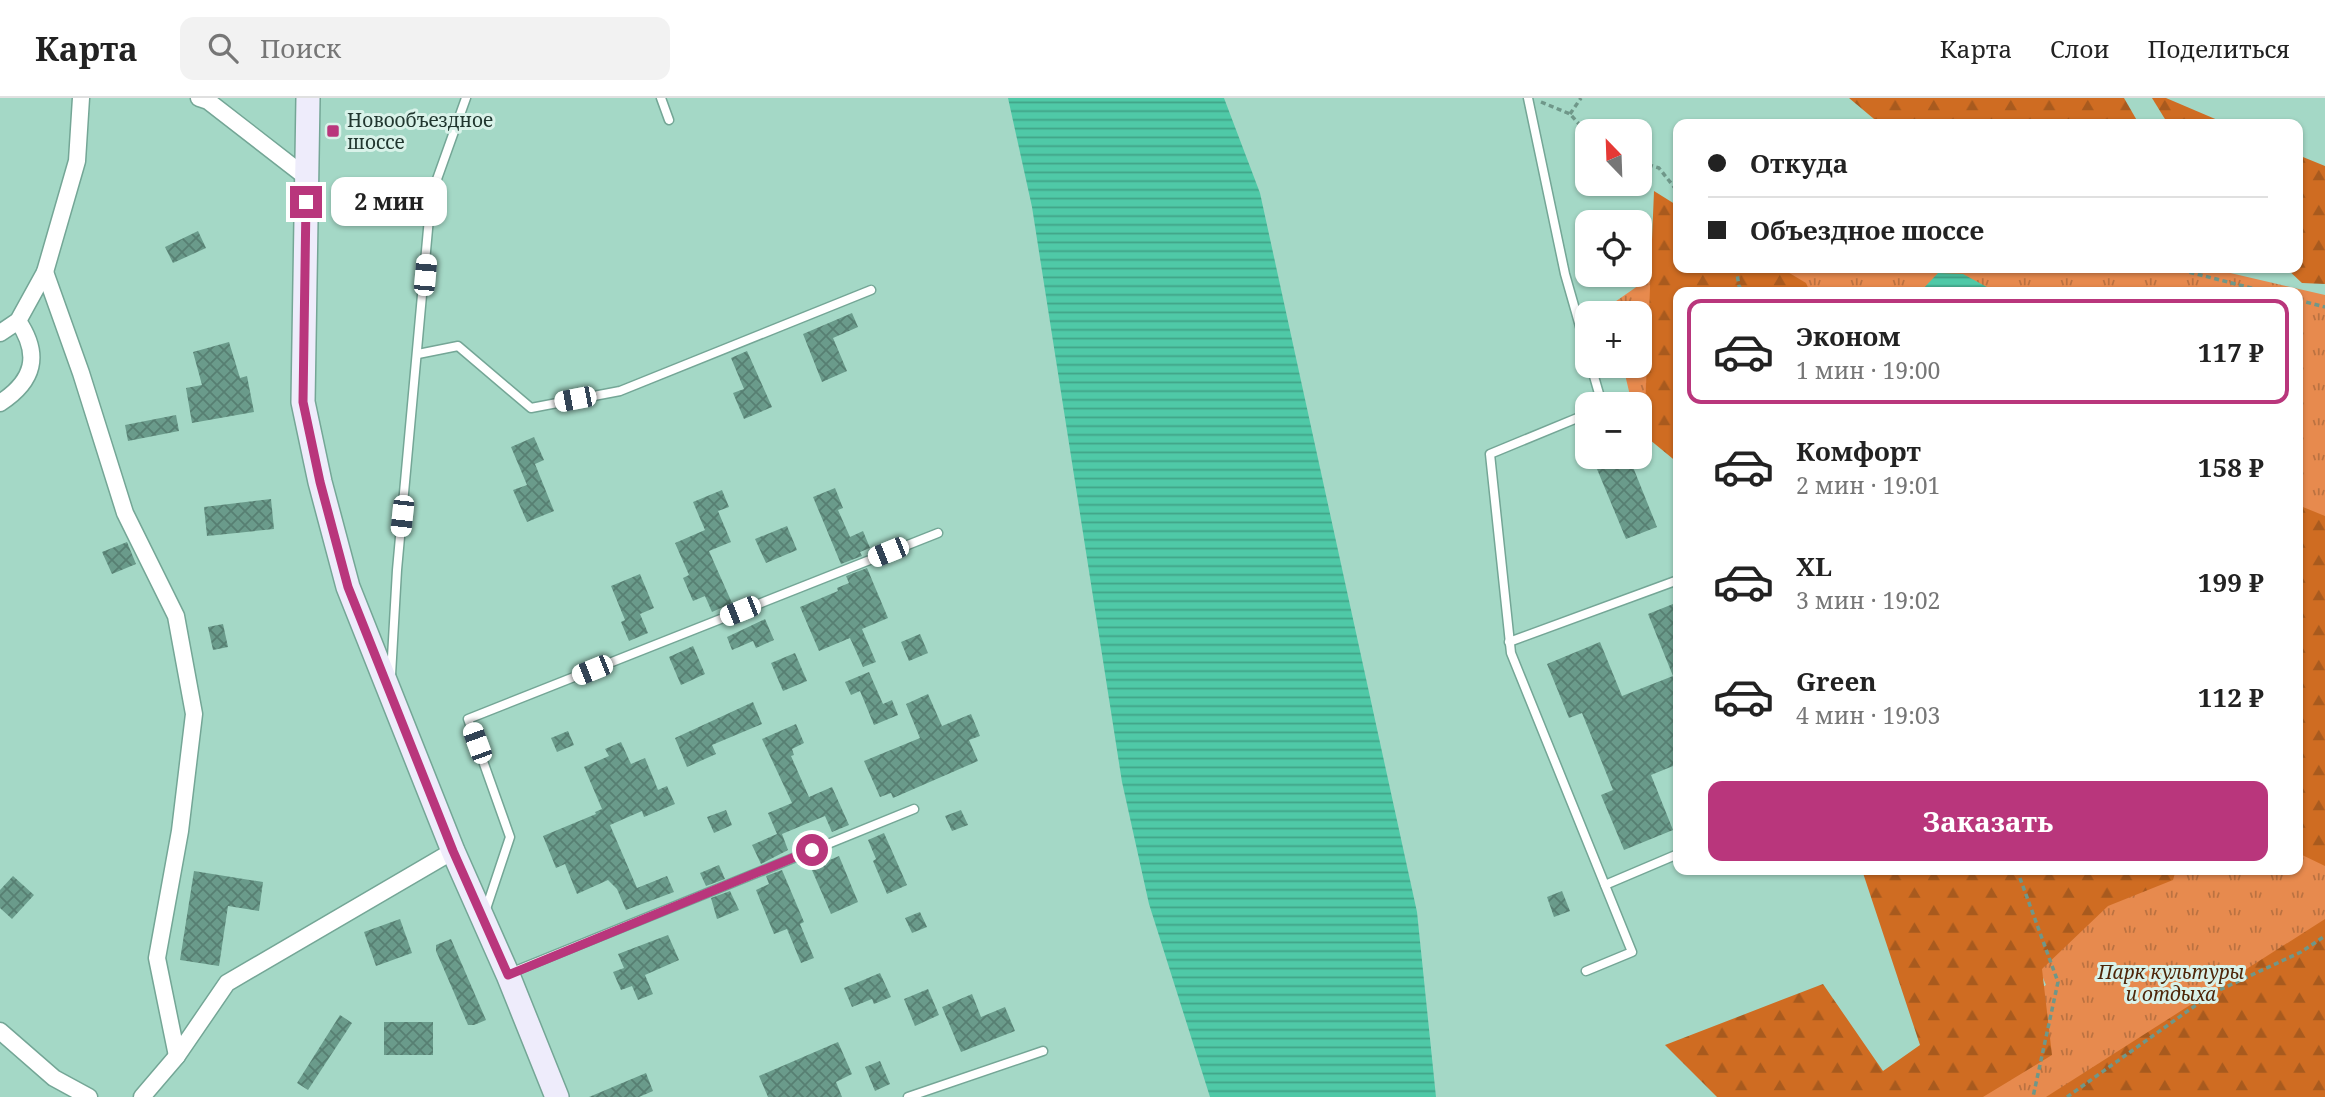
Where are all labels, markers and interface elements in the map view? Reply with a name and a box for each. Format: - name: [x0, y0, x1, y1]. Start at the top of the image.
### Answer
- search box: [180, 17, 670, 80]
- text: Карта: [35, 26, 138, 71]
- icon: search: [204, 29, 242, 67]
- text: Поиск: [260, 30, 341, 66]
- text: Карта: [1940, 32, 2012, 65]
- text: Слои: [2050, 32, 2110, 65]
- text: Поделиться: [2148, 32, 2290, 65]
- place label: Новообъездное шоссе: [347, 107, 493, 155]
- north arrow: [1575, 119, 1652, 196]
- map controls: [1575, 119, 1652, 469]
- marker: Новообъездное шоссе: [325, 123, 341, 139]
- text: Откуда: [1750, 145, 1848, 181]
- callout: 2 мин: [330, 178, 446, 226]
- text: 2 мин: [354, 185, 424, 217]
- route end: [290, 186, 322, 218]
- button: locate: [1575, 210, 1652, 287]
- text: Объездное шоссе: [1750, 212, 1984, 248]
- car: [413, 253, 438, 297]
- button: +: [1575, 301, 1652, 378]
- text: Эконом: [1796, 318, 1900, 354]
- icon: car: [1712, 320, 1775, 383]
- text: 117 ₽: [2198, 334, 2264, 370]
- text: 1 мин · 19:00: [1796, 354, 1940, 386]
- car: [553, 385, 598, 413]
- button: −: [1575, 392, 1652, 469]
- text: Комфорт: [1796, 433, 1921, 469]
- icon: car: [1712, 435, 1775, 498]
- text: 158 ₽: [2198, 449, 2264, 485]
- text: 2 мин · 19:01: [1796, 469, 1940, 501]
- car: [390, 494, 415, 538]
- car: [865, 534, 912, 570]
- text: XL: [1796, 548, 1832, 584]
- icon: car: [1712, 550, 1775, 613]
- text: 199 ₽: [2198, 564, 2264, 600]
- text: 3 мин · 19:02: [1796, 584, 1940, 616]
- car: [717, 593, 764, 629]
- car: [569, 652, 616, 688]
- text: Green: [1796, 663, 1877, 699]
- icon: car: [1712, 665, 1775, 728]
- text: 112 ₽: [2198, 679, 2264, 715]
- text: 4 мин · 19:03: [1796, 699, 1940, 731]
- car: [460, 720, 495, 766]
- button: Заказать: [1708, 781, 2268, 861]
- route start: [796, 834, 828, 866]
- park label: Парк культуры и отдыха: [2097, 959, 2245, 1007]

